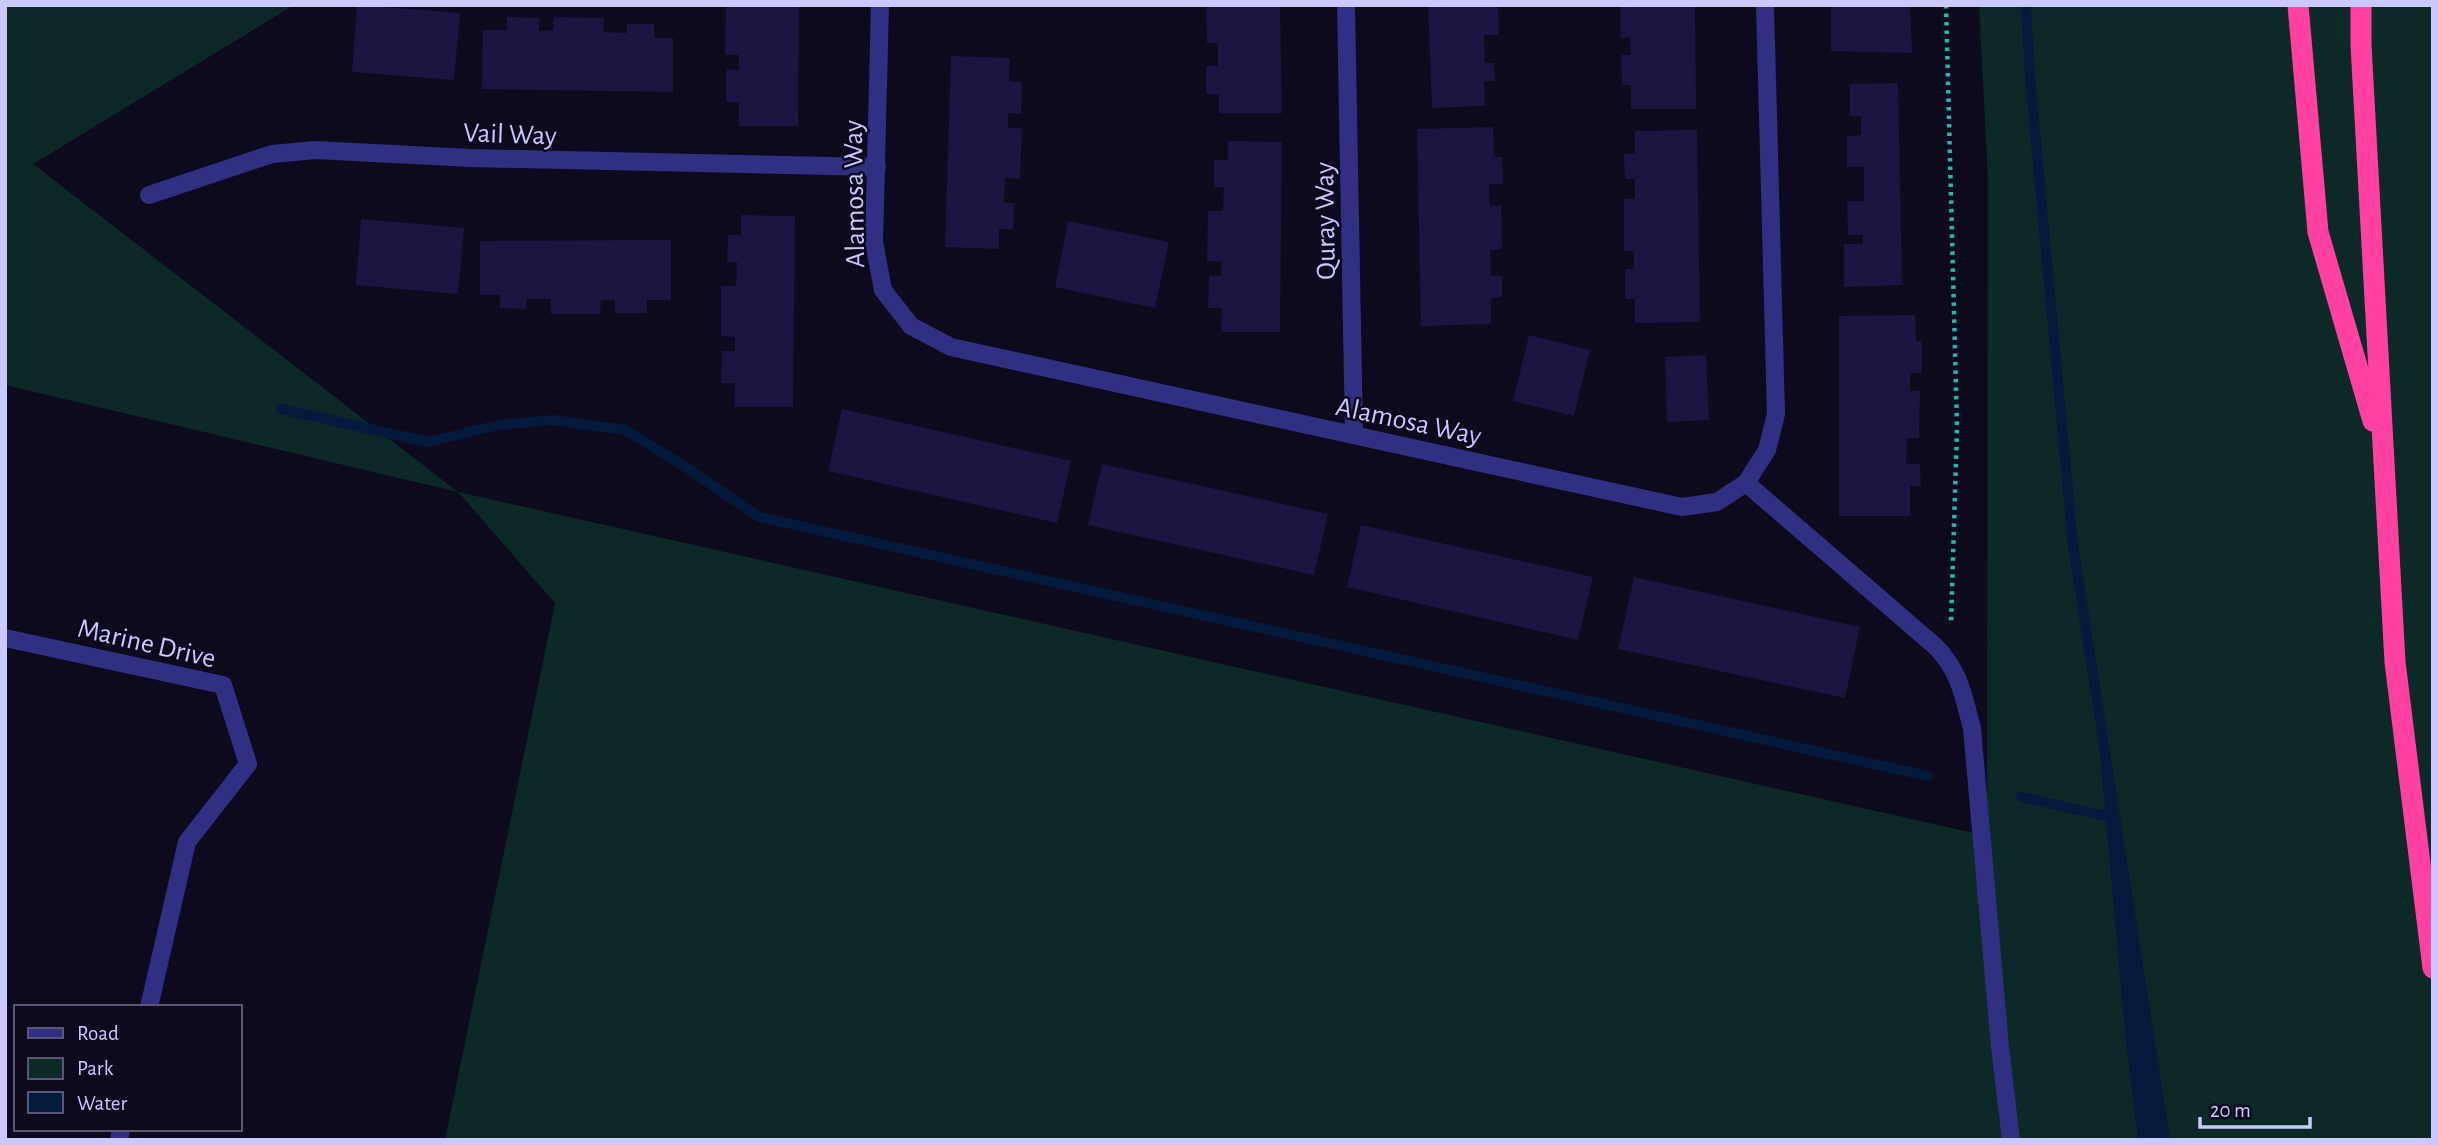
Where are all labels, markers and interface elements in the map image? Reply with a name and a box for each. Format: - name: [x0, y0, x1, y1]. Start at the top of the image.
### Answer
- street label: Vail Way: [463, 119, 557, 151]
- street label: Alamosa Way: [840, 120, 870, 268]
- street label: Quray Way: [1311, 162, 1341, 280]
- street label: Alamosa Way: [1333, 393, 1484, 451]
- street label: Marine Drive: [75, 615, 218, 673]
- legend: [14, 1005, 242, 1131]
- text: Road: [77, 1023, 119, 1044]
- text: Park: [77, 1058, 114, 1079]
- scale bar: [2200, 1086, 2310, 1130]
- text: Water: [77, 1093, 127, 1114]
- text: 20 m: [2210, 1100, 2251, 1121]

